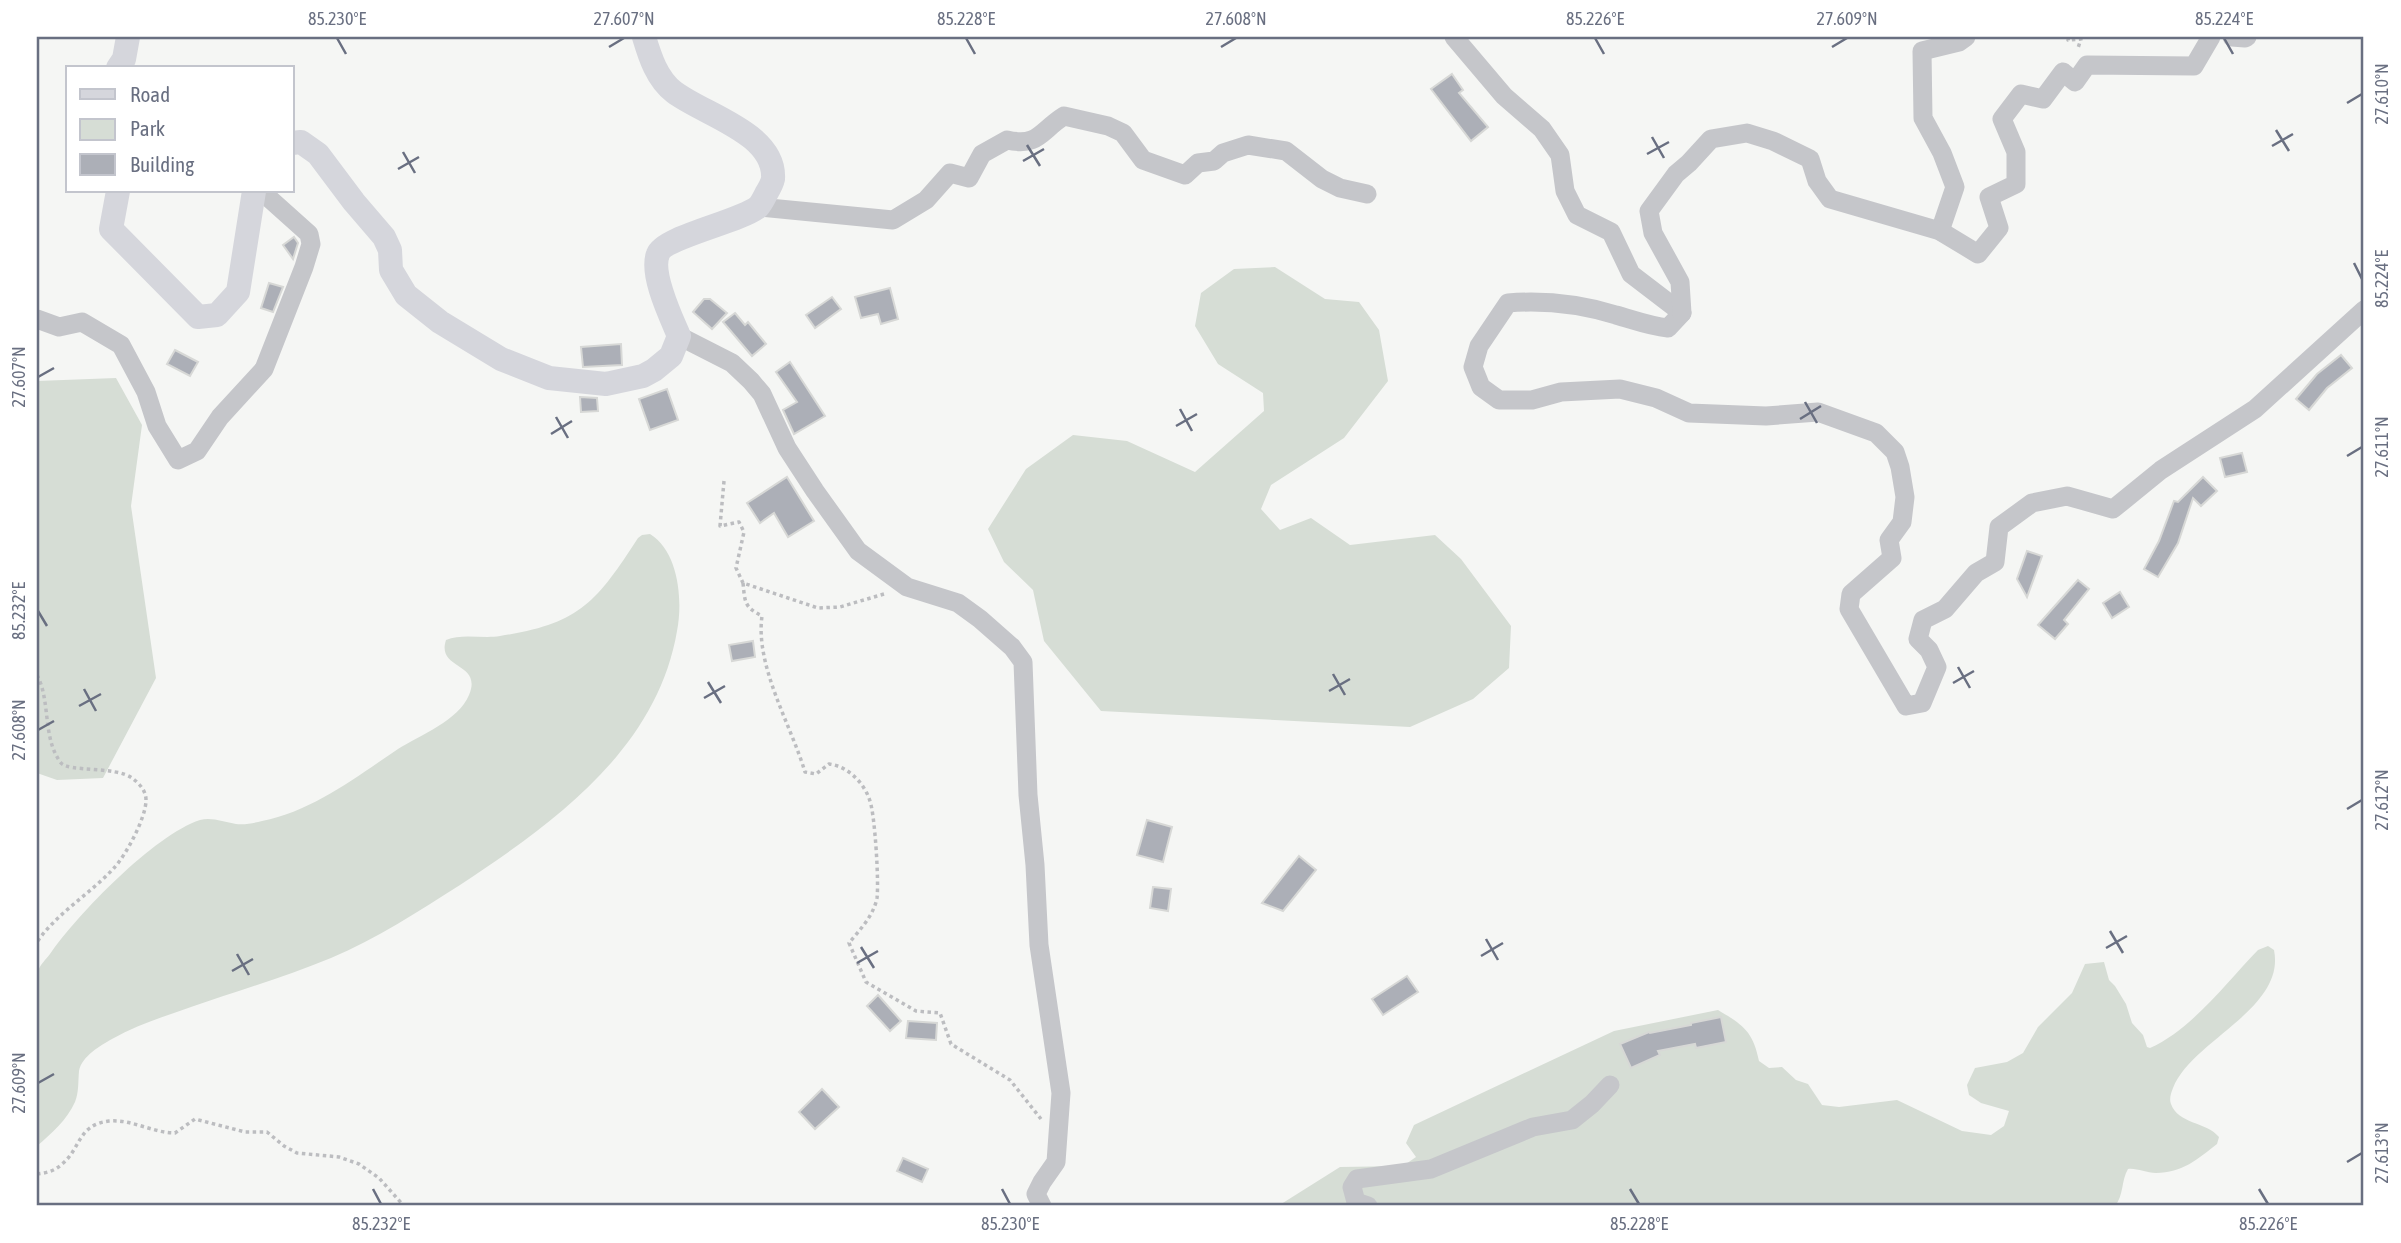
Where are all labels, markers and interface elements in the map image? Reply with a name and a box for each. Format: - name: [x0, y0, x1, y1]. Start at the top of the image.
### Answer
- text: 85.230°E: [308, 8, 366, 29]
- text: 27.607°N: [593, 8, 655, 29]
- text: 85.228°E: [937, 8, 995, 29]
- text: 27.608°N: [1205, 8, 1267, 29]
- text: 85.226°E: [1566, 8, 1624, 29]
- text: 27.609°N: [1816, 8, 1878, 29]
- text: 85.224°E: [2195, 8, 2253, 29]
- text: 27.610°N: [2371, 63, 2392, 125]
- legend: [66, 66, 294, 192]
- text: Road: [130, 82, 170, 106]
- text: Park: [130, 116, 165, 140]
- text: Building: [130, 152, 194, 176]
- text: 85.224°E: [2371, 250, 2392, 308]
- text: 27.607°N: [8, 346, 29, 408]
- text: 27.611°N: [2371, 416, 2392, 478]
- text: 85.232°E: [8, 582, 29, 640]
- text: 27.608°N: [8, 699, 29, 761]
- text: 27.612°N: [2371, 769, 2392, 831]
- text: 27.609°N: [8, 1052, 29, 1114]
- text: 27.613°N: [2371, 1122, 2392, 1184]
- text: 85.232°E: [352, 1213, 410, 1234]
- text: 85.230°E: [981, 1213, 1039, 1234]
- text: 85.228°E: [1610, 1213, 1668, 1234]
- text: 85.226°E: [2239, 1213, 2297, 1234]

